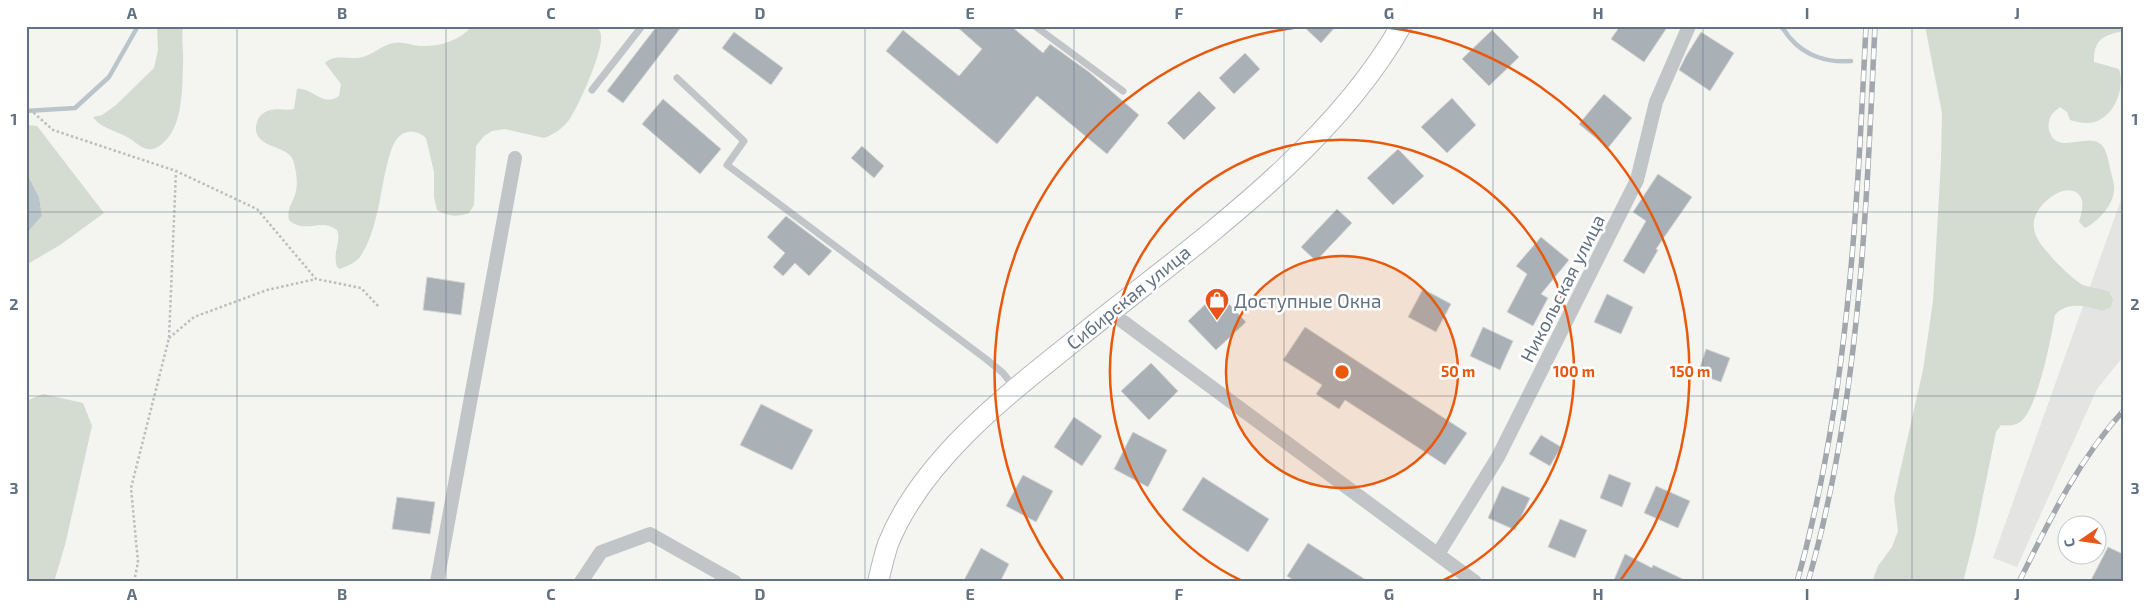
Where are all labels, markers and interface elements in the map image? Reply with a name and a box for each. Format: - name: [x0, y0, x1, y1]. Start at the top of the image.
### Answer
- text: A: [127, 3, 138, 22]
- text: B: [337, 3, 347, 22]
- text: C: [546, 3, 556, 22]
- text: D: [755, 3, 766, 22]
- text: E: [965, 3, 975, 22]
- text: F: [1175, 3, 1184, 22]
- text: G: [1384, 3, 1394, 22]
- text: H: [1592, 3, 1604, 22]
- text: I: [1805, 3, 1809, 22]
- text: J: [2014, 3, 2020, 22]
- text: 1: [11, 109, 17, 128]
- text: 1: [2132, 109, 2138, 128]
- street label: Никольская улица: [1515, 210, 1610, 366]
- street label: Сибирская улица: [1061, 240, 1195, 355]
- shop icon: Доступные Окна: [1204, 287, 1230, 321]
- place label: Доступные Окна: [1234, 289, 1381, 313]
- text: 2: [9, 294, 19, 313]
- text: 2: [2130, 294, 2140, 313]
- text: 50 m: [1441, 362, 1475, 380]
- text: 100 m: [1553, 362, 1595, 380]
- text: 150 m: [1670, 362, 1710, 380]
- centre of rings: [1333, 363, 1351, 381]
- text: 3: [9, 478, 19, 497]
- text: 3: [2130, 478, 2140, 497]
- north arrow: [2056, 516, 2106, 566]
- text: С: [2060, 537, 2078, 549]
- text: A: [127, 584, 138, 603]
- text: B: [337, 584, 347, 603]
- text: C: [546, 584, 556, 603]
- text: D: [755, 584, 766, 603]
- text: E: [965, 584, 975, 603]
- text: F: [1175, 584, 1184, 603]
- text: G: [1384, 584, 1394, 603]
- text: H: [1592, 584, 1604, 603]
- text: I: [1805, 584, 1809, 603]
- text: J: [2014, 584, 2020, 603]

